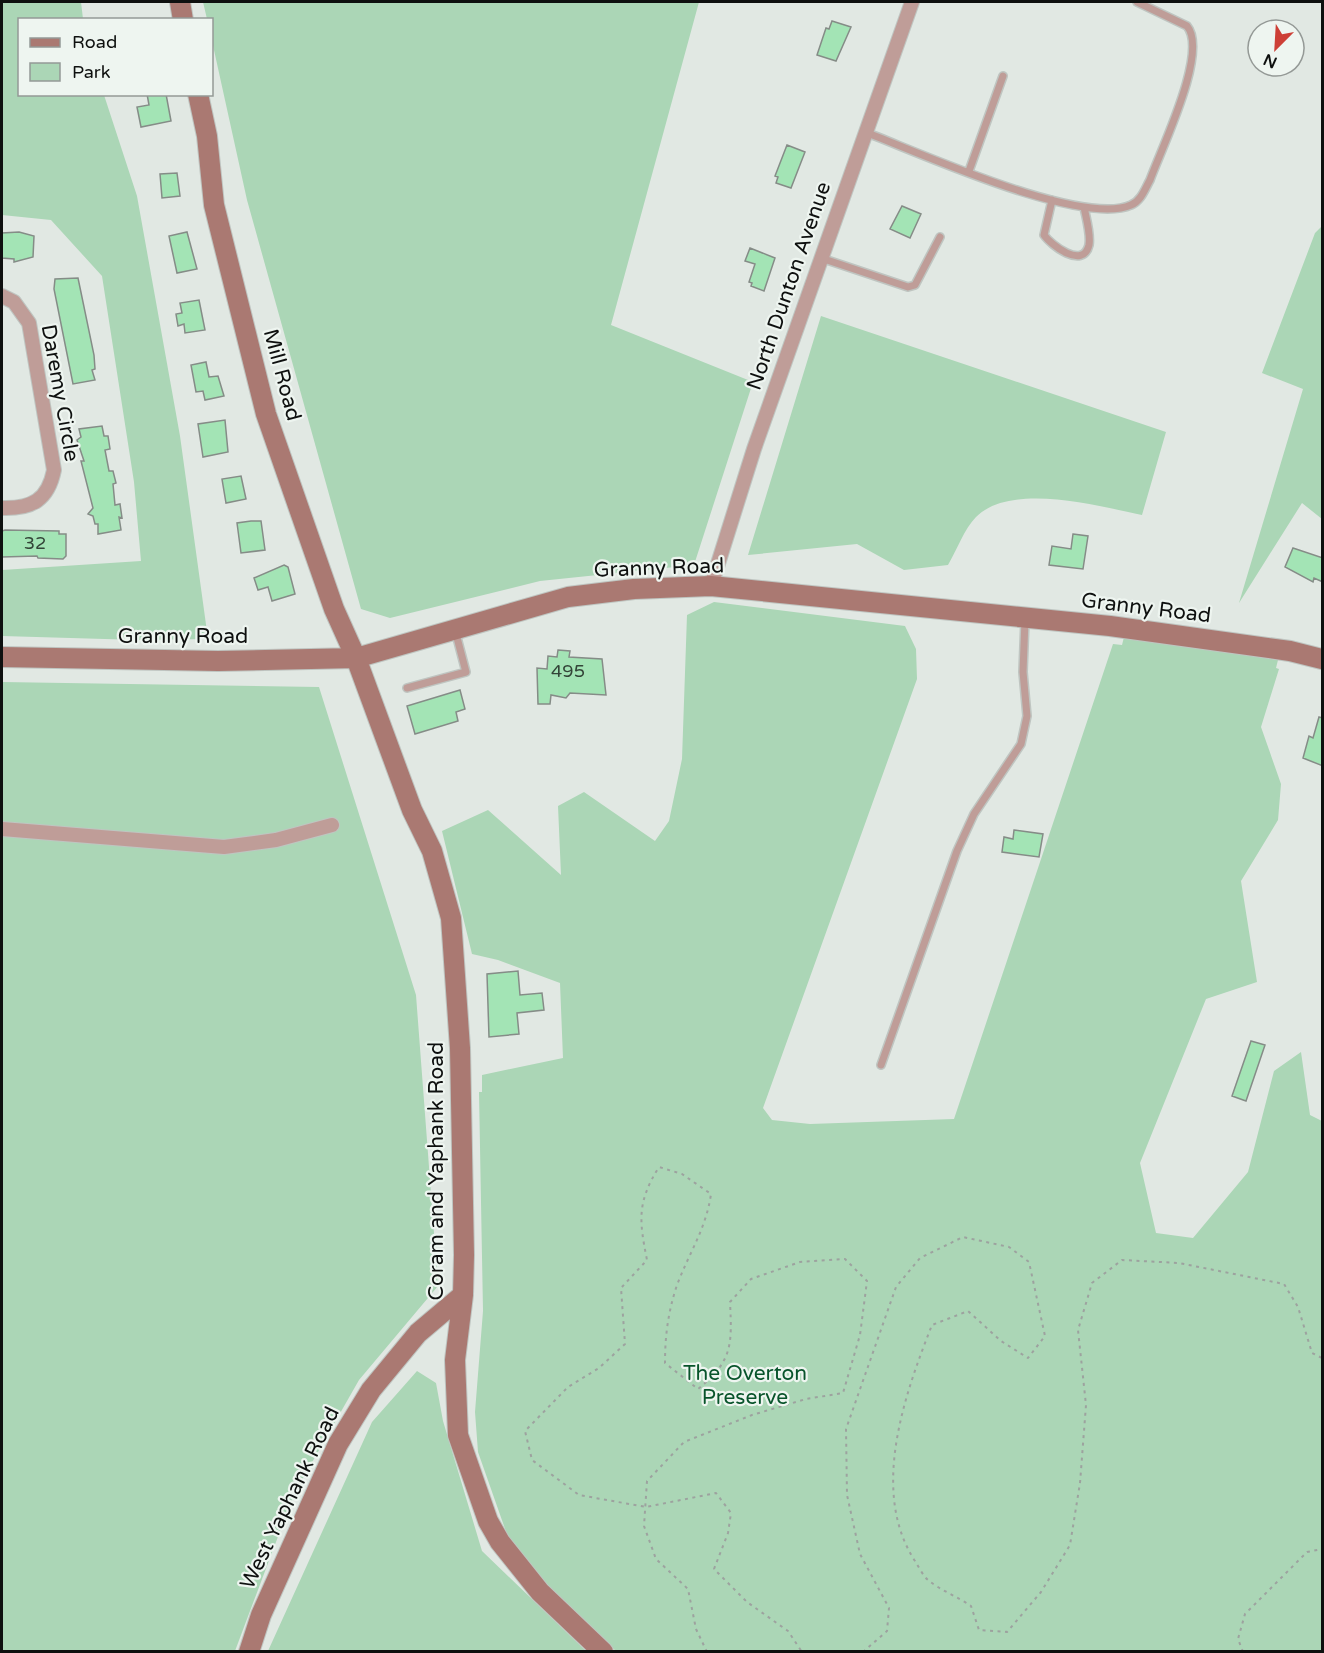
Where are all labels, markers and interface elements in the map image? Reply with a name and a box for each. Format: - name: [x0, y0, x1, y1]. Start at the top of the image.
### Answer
- legend: [18, 18, 213, 96]
- north arrow: [1246, 18, 1306, 78]
- text: Road: [72, 31, 117, 53]
- text: N: [1260, 49, 1280, 73]
- text: Park: [72, 61, 111, 83]
- street label: North Dunton Avenue: [742, 178, 836, 393]
- street label: Daremy Circle: [36, 323, 84, 464]
- street label: Mill Road: [258, 326, 306, 424]
- house number: 32: [24, 532, 46, 554]
- street label: Granny Road: [593, 553, 725, 583]
- street label: Granny Road: [1080, 588, 1212, 628]
- street label: Granny Road: [118, 624, 248, 649]
- house number: 495: [551, 660, 585, 682]
- street label: Coram and Yaphank Road: [424, 1042, 449, 1300]
- park label: The Overton Preserve: [683, 1361, 807, 1410]
- street label: West Yaphank Road: [235, 1403, 345, 1593]

